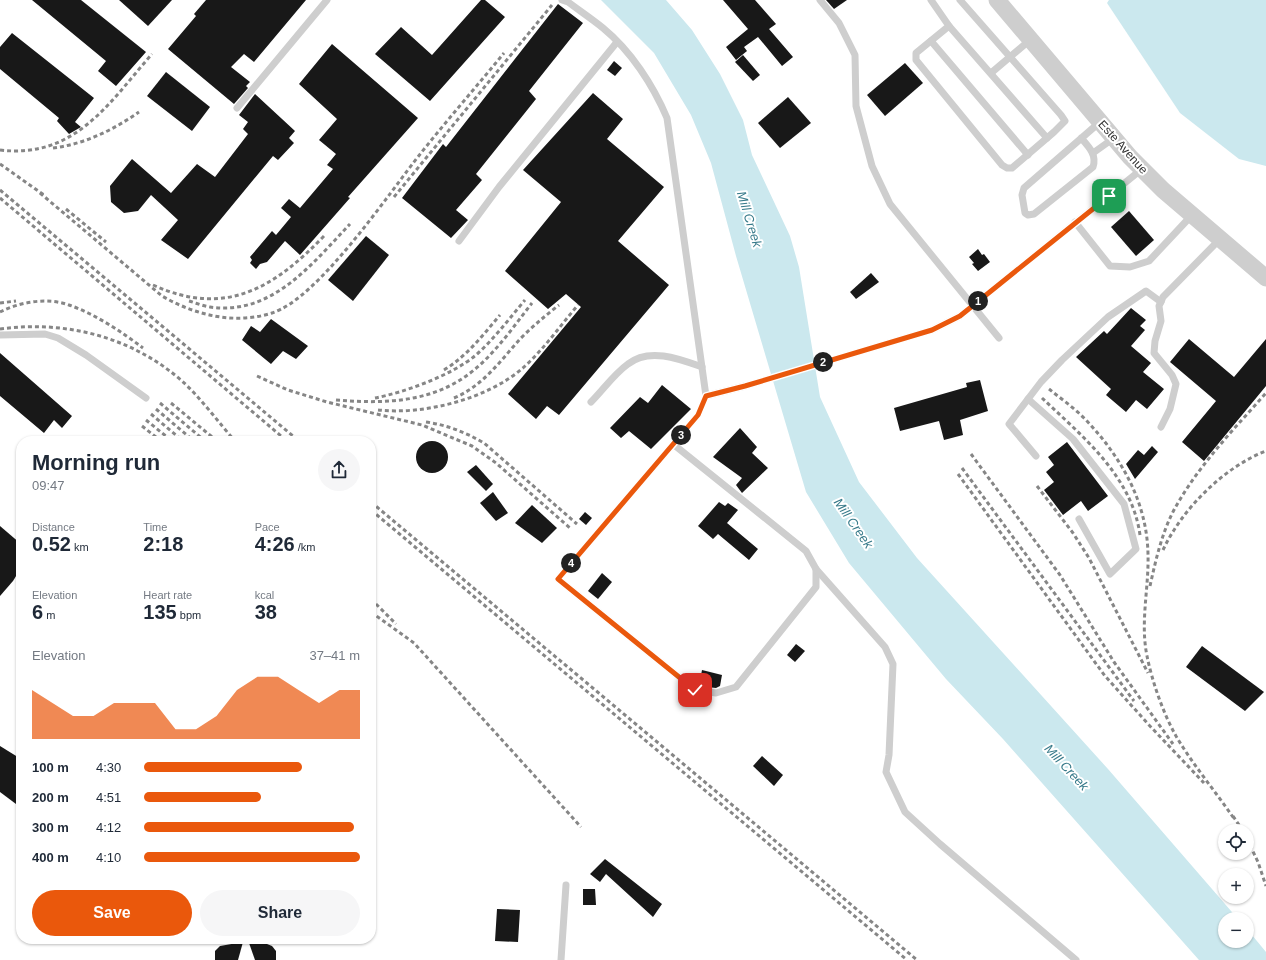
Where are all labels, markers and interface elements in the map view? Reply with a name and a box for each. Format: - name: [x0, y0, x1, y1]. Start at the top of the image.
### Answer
- street label: Este Avenue: [1095, 117, 1151, 177]
- pin: [1092, 179, 1126, 213]
- icon: arrive: [1098, 185, 1120, 207]
- water label: Mill Creek: [734, 189, 766, 250]
- pin: 1: [968, 291, 988, 311]
- text: 1: [975, 295, 981, 307]
- pin: 2: [813, 352, 833, 372]
- text: 2: [820, 356, 826, 368]
- pin: 3: [671, 425, 691, 445]
- text: 3: [678, 429, 684, 441]
- button: share: [318, 449, 360, 491]
- text: Morning run: [32, 450, 160, 475]
- text: 09:47: [32, 478, 65, 493]
- water label: Mill Creek: [831, 495, 877, 552]
- text: Distance: [32, 521, 75, 533]
- text: Time: [143, 521, 167, 533]
- text: Pace: [255, 521, 280, 533]
- text: 0.52: [32, 533, 71, 555]
- text: 2:18: [143, 533, 183, 555]
- text: 4:26: [255, 533, 295, 555]
- text: km: [71, 541, 89, 553]
- text: /km: [295, 541, 315, 553]
- pin: 4: [561, 553, 581, 573]
- text: 4: [568, 557, 574, 569]
- text: Elevation: [32, 589, 77, 601]
- text: Heart rate: [143, 589, 192, 601]
- text: kcal: [255, 589, 274, 601]
- text: 6: [32, 601, 43, 623]
- text: 135: [143, 601, 177, 623]
- text: 38: [255, 601, 277, 623]
- text: m: [43, 609, 55, 621]
- text: bpm: [177, 609, 201, 621]
- text: Elevation: [32, 648, 85, 663]
- text: 37–41 m: [309, 648, 360, 663]
- pin: [678, 673, 712, 707]
- icon: check: [684, 679, 706, 701]
- water label: Mill Creek: [1041, 741, 1093, 795]
- text: 100 m: [32, 760, 69, 775]
- text: 4:30: [96, 760, 121, 775]
- text: 200 m: [32, 790, 69, 805]
- text: 4:51: [96, 790, 121, 805]
- text: 300 m: [32, 820, 69, 835]
- text: 4:12: [96, 820, 121, 835]
- map controls: [1218, 824, 1254, 948]
- button: locate: [1218, 824, 1254, 860]
- text: 400 m: [32, 850, 69, 865]
- text: 4:10: [96, 850, 121, 865]
- button: +: [1218, 868, 1254, 904]
- button: Save: [32, 890, 192, 936]
- button: Share: [200, 890, 360, 936]
- button: −: [1218, 912, 1254, 948]

